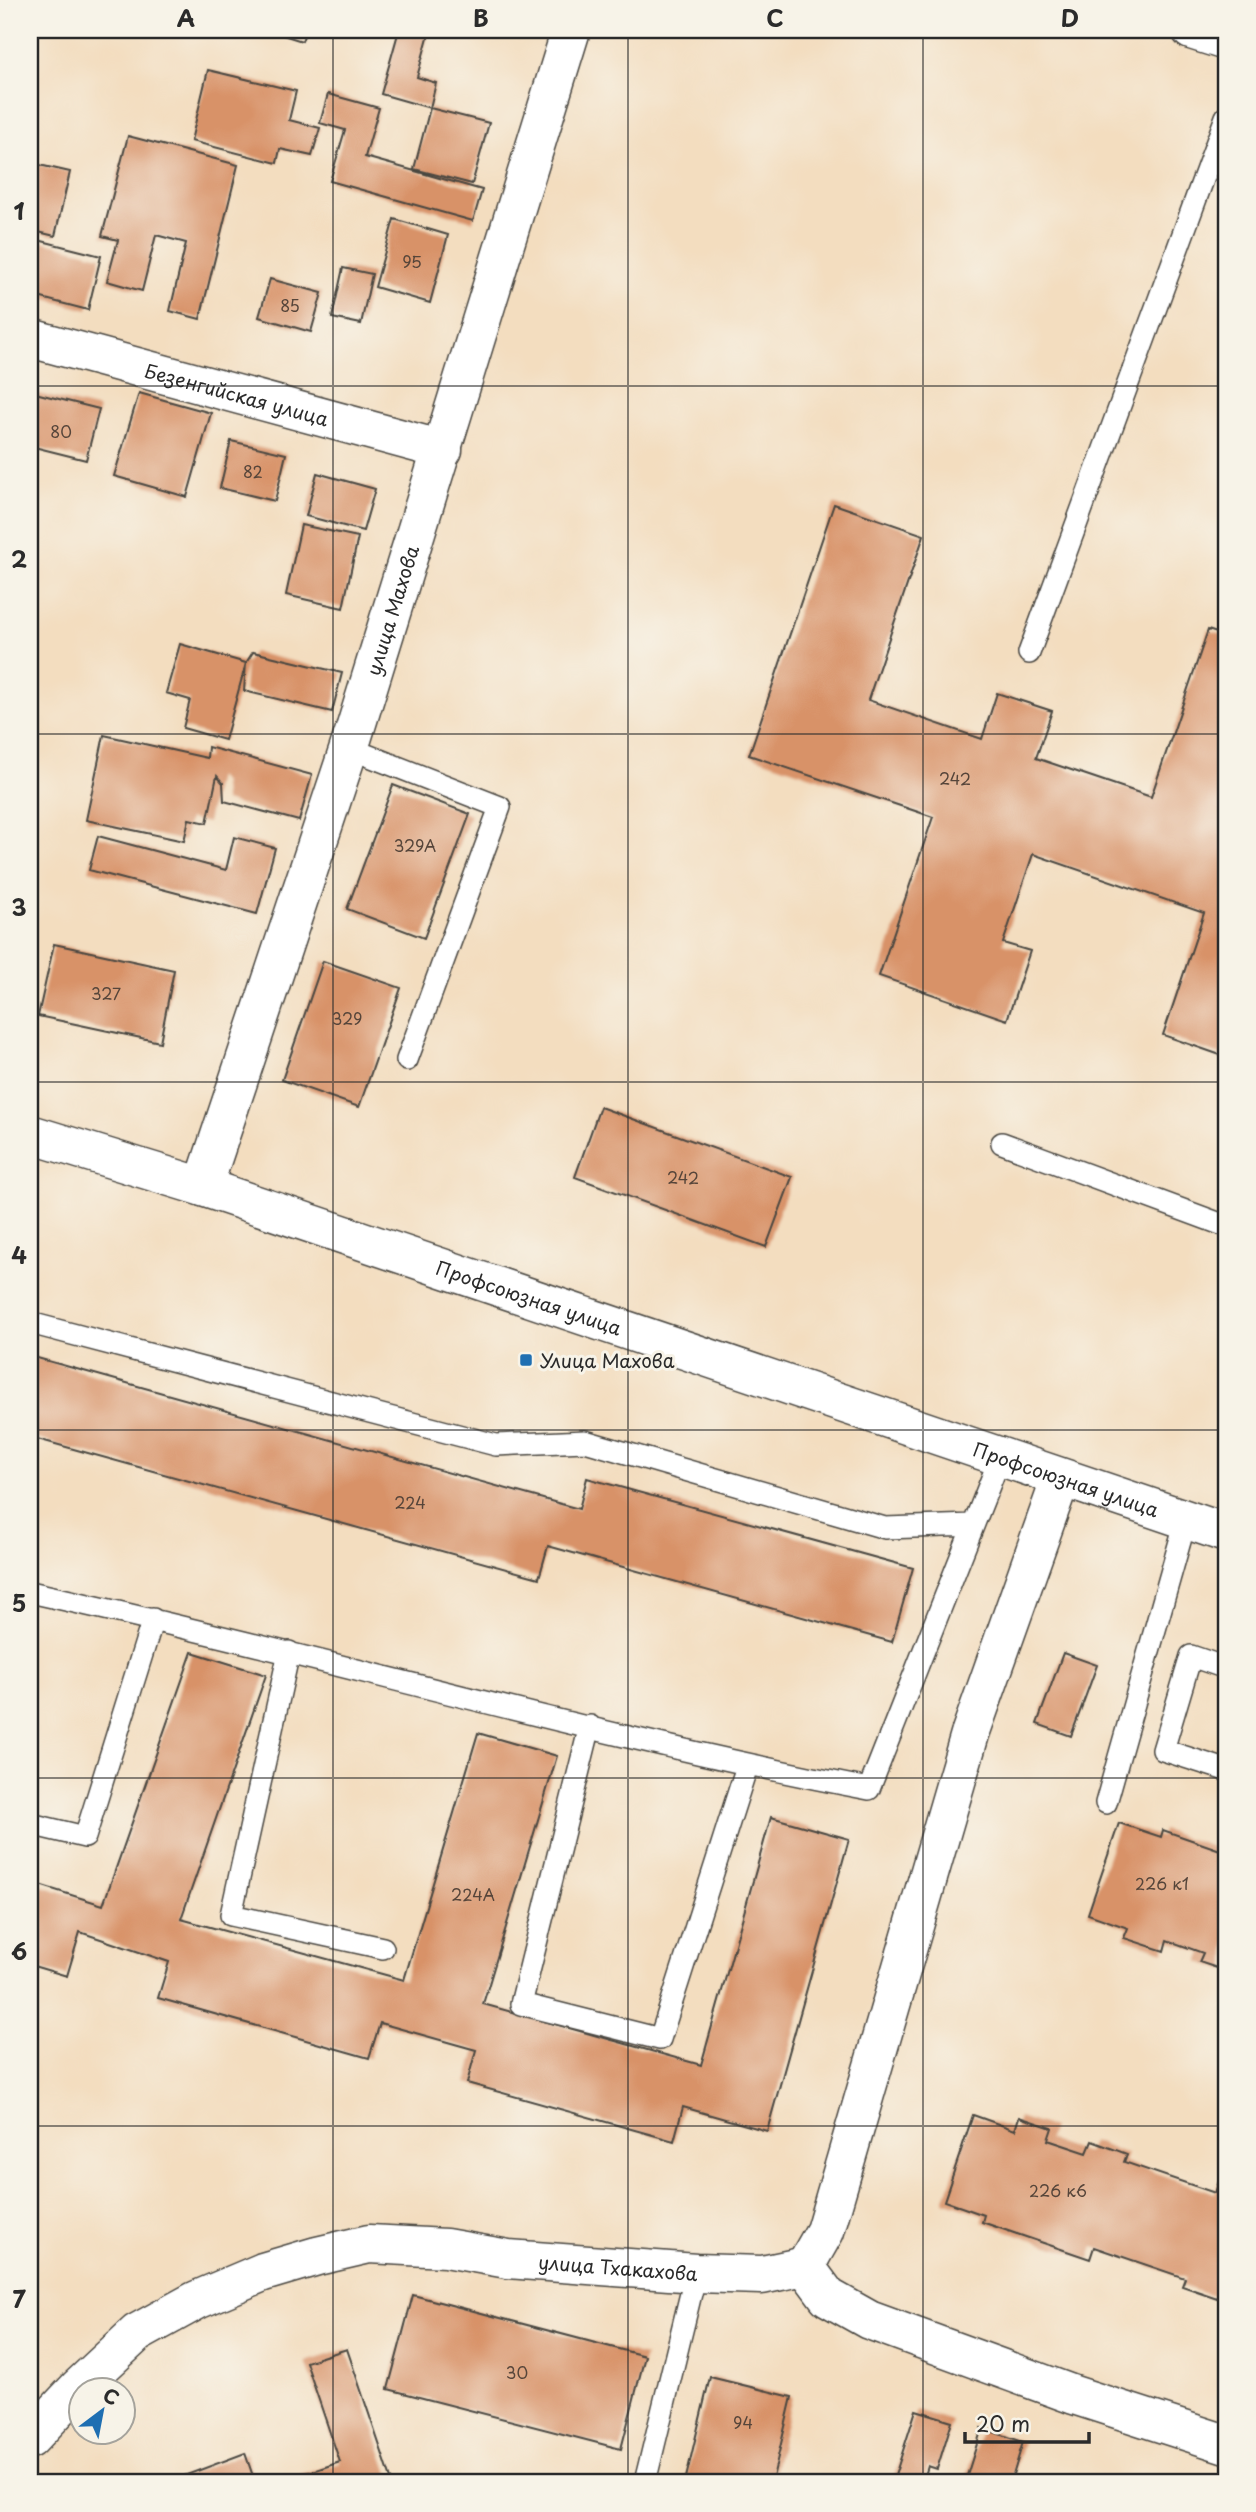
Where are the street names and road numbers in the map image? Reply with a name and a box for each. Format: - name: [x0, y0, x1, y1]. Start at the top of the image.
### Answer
- street label: Безенгийская улица: [141, 356, 332, 432]
- street label: улица Махова: [359, 541, 425, 679]
- street label: Профсоюзная улица: [432, 1253, 625, 1342]
- street label: Профсоюзная улица: [970, 1435, 1163, 1523]
- street label: улица Тхакахова: [537, 2247, 699, 2287]

